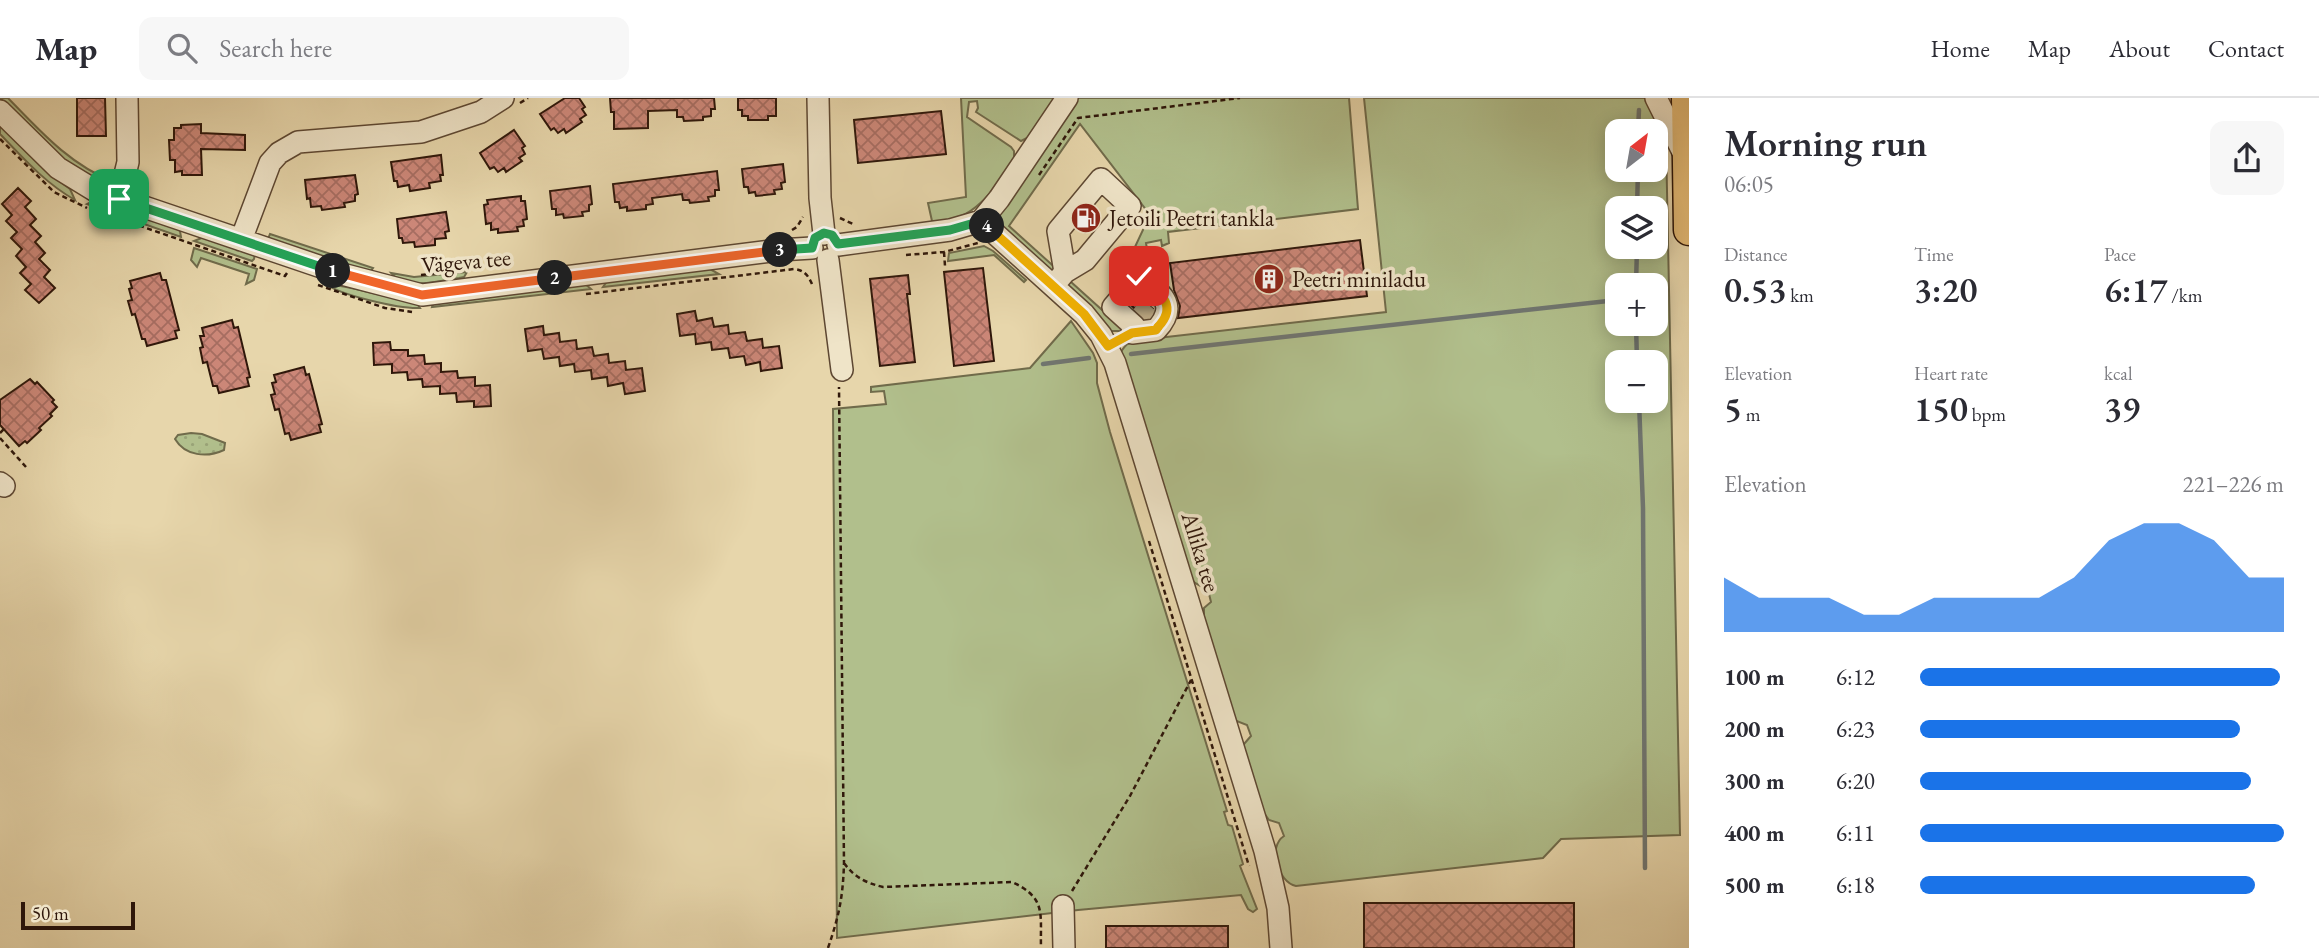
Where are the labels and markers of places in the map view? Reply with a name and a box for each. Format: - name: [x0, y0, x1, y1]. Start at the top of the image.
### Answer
- pin: [89, 169, 149, 229]
- fuel station icon: Jetoili Peetri tankla: [1069, 201, 1103, 235]
- place label: Jetoili Peetri tankla: [1107, 203, 1275, 233]
- pin: 4: [970, 208, 1004, 244]
- pin: 3: [762, 232, 798, 268]
- pin: [1109, 246, 1169, 306]
- pin: 1: [316, 254, 350, 288]
- pin: 2: [538, 260, 572, 296]
- building icon: Peetri miniladu: [1252, 262, 1286, 296]
- place label: Peetri miniladu: [1292, 264, 1426, 294]

